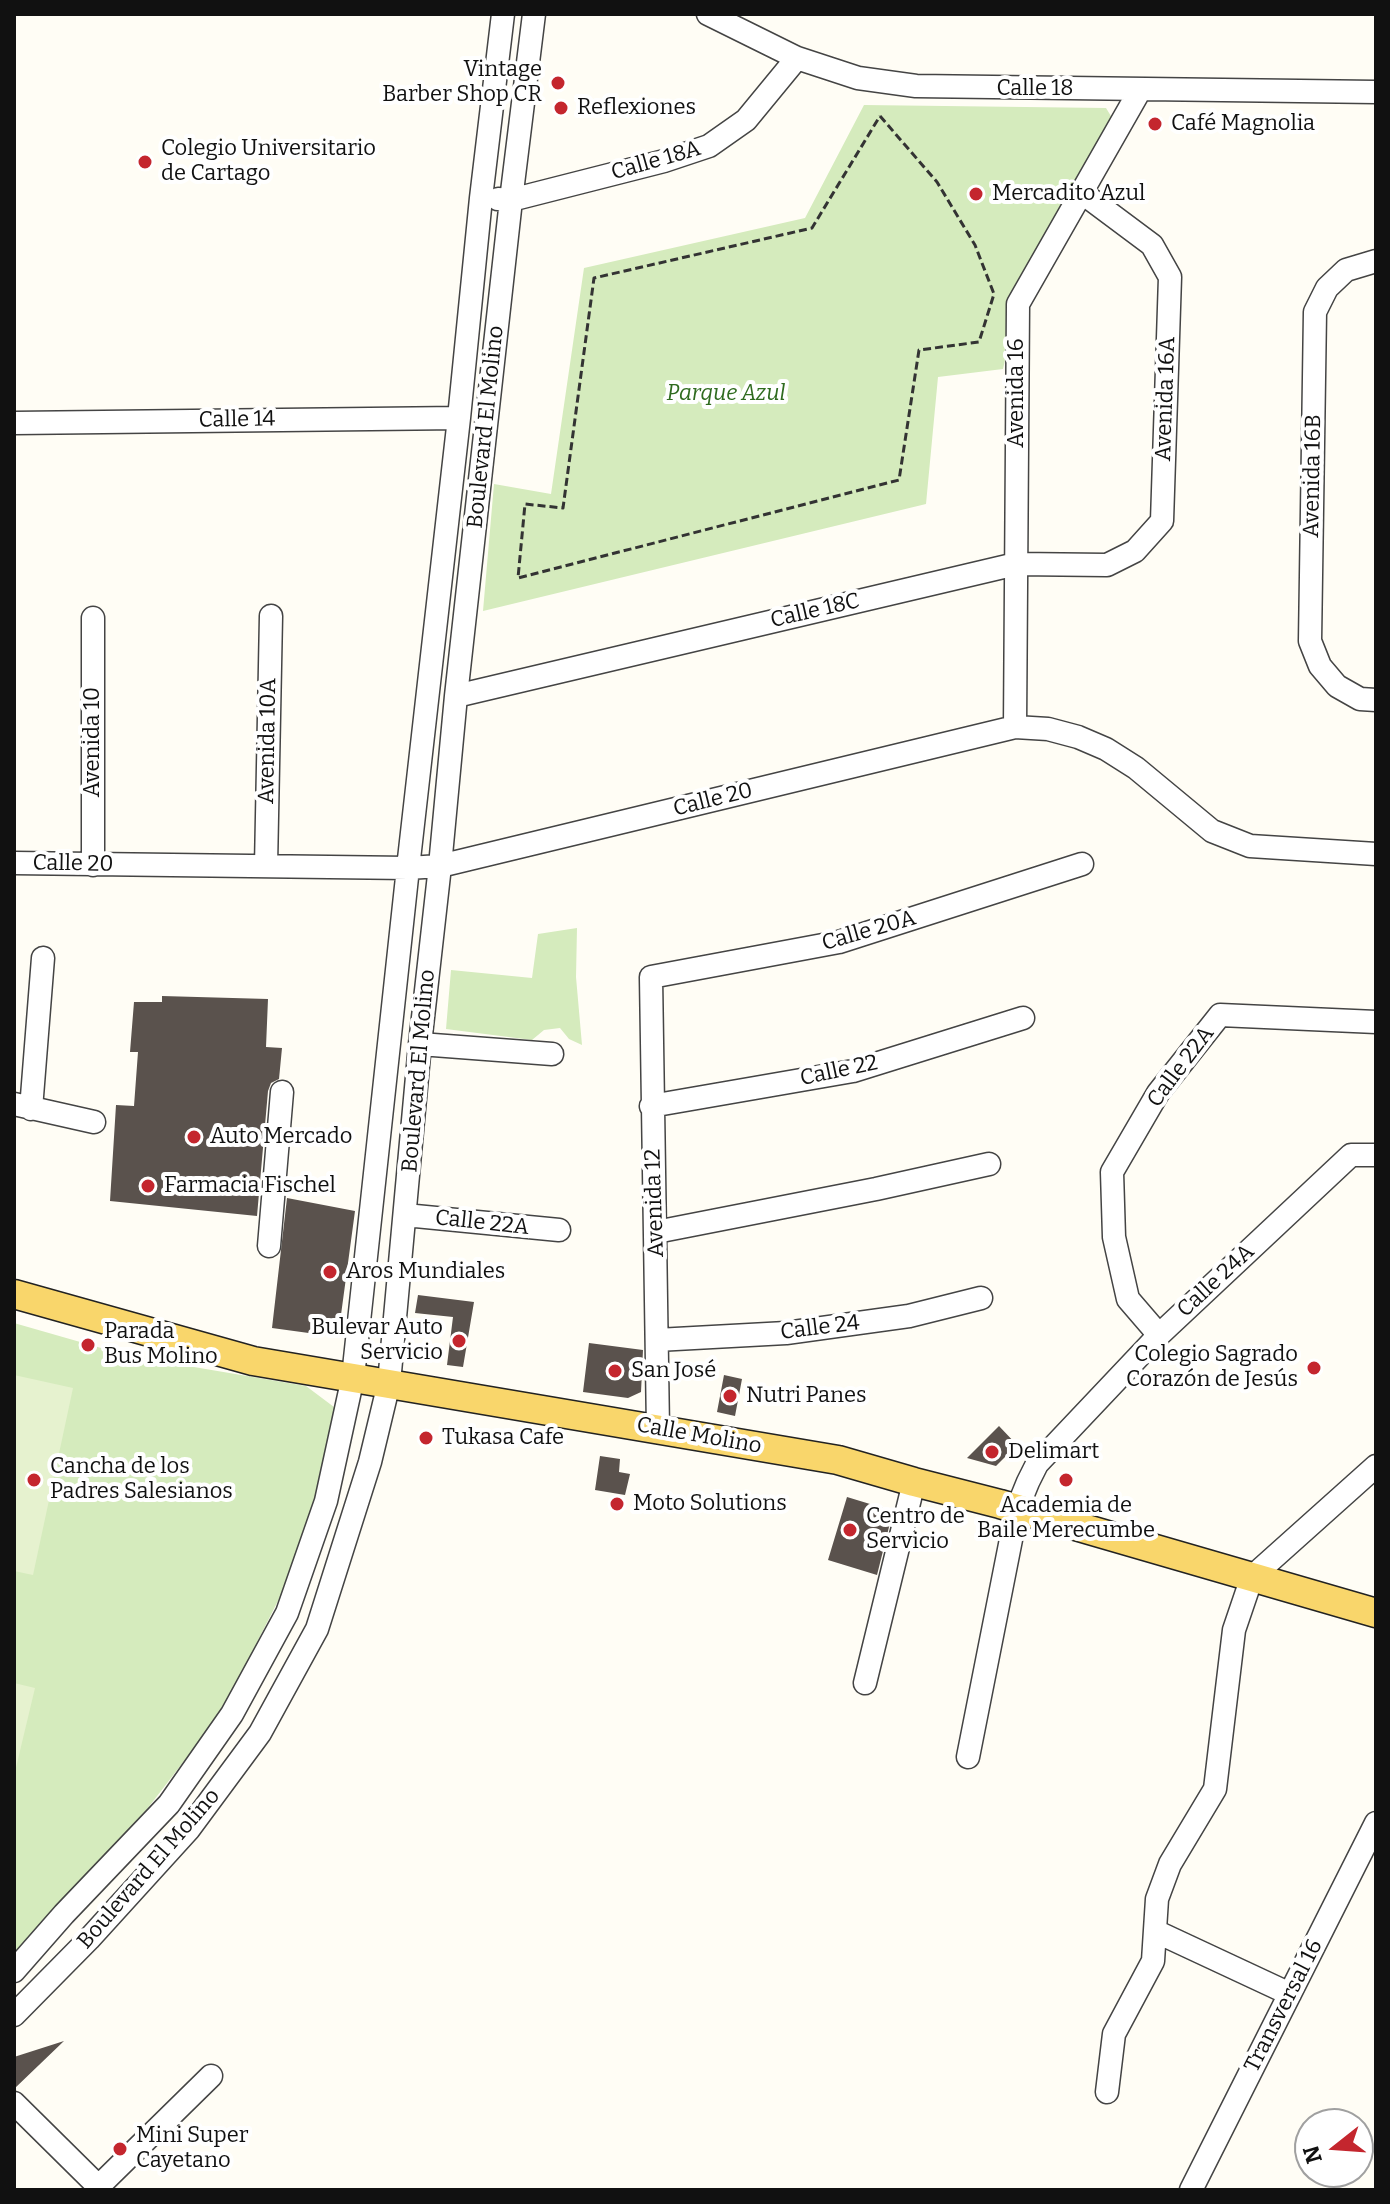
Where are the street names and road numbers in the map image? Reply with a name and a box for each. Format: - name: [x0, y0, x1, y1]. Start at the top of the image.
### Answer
- street label: Calle 18: [996, 76, 1074, 102]
- street label: Calle 18A: [608, 136, 704, 186]
- street label: Boulevard El Molino: [462, 324, 510, 530]
- street label: Avenida 16A: [1151, 336, 1181, 462]
- street label: Avenida 16: [1004, 338, 1030, 448]
- street label: Calle 14: [198, 406, 276, 434]
- street label: Avenida 16B: [1299, 414, 1327, 538]
- street label: Calle 18C: [768, 588, 862, 634]
- street label: Avenida 10A: [254, 678, 282, 804]
- street label: Avenida 10: [80, 687, 106, 797]
- street label: Calle 20: [671, 777, 755, 823]
- street label: Calle 20: [32, 850, 114, 878]
- street label: Calle 20A: [819, 905, 919, 957]
- street label: Boulevard El Molino: [397, 968, 441, 1174]
- street label: Calle 22A: [1142, 1021, 1220, 1113]
- street label: Calle 22: [798, 1050, 880, 1092]
- street label: Avenida 12: [640, 1148, 670, 1258]
- street label: Calle 22A: [434, 1205, 530, 1241]
- street label: Calle 24A: [1172, 1239, 1260, 1323]
- street label: Calle 24: [779, 1310, 861, 1346]
- street label: Calle Molino: [635, 1412, 763, 1460]
- street label: Boulevard El Molino: [72, 1783, 226, 1955]
- street label: Transversal 16: [1239, 1935, 1329, 2077]

